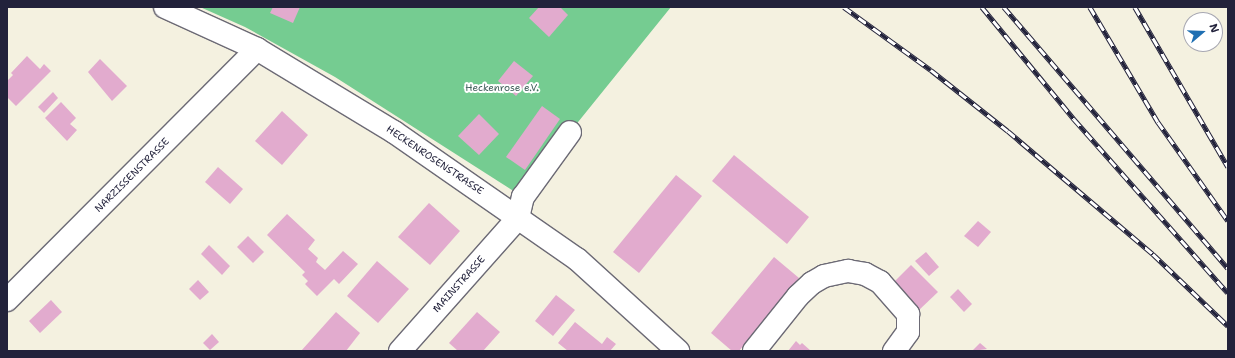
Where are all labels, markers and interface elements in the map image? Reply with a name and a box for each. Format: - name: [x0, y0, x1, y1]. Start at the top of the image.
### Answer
- north arrow: [1183, 12, 1223, 52]
- text: N: [1205, 22, 1222, 35]
- park label: Heckenrose e.V.: [465, 82, 539, 94]
- street label: HECKENROSENSTRASSE: [384, 123, 486, 197]
- street label: NARZISSENSTRASSE: [92, 135, 172, 215]
- street label: MAINSTRASSE: [430, 253, 488, 315]

